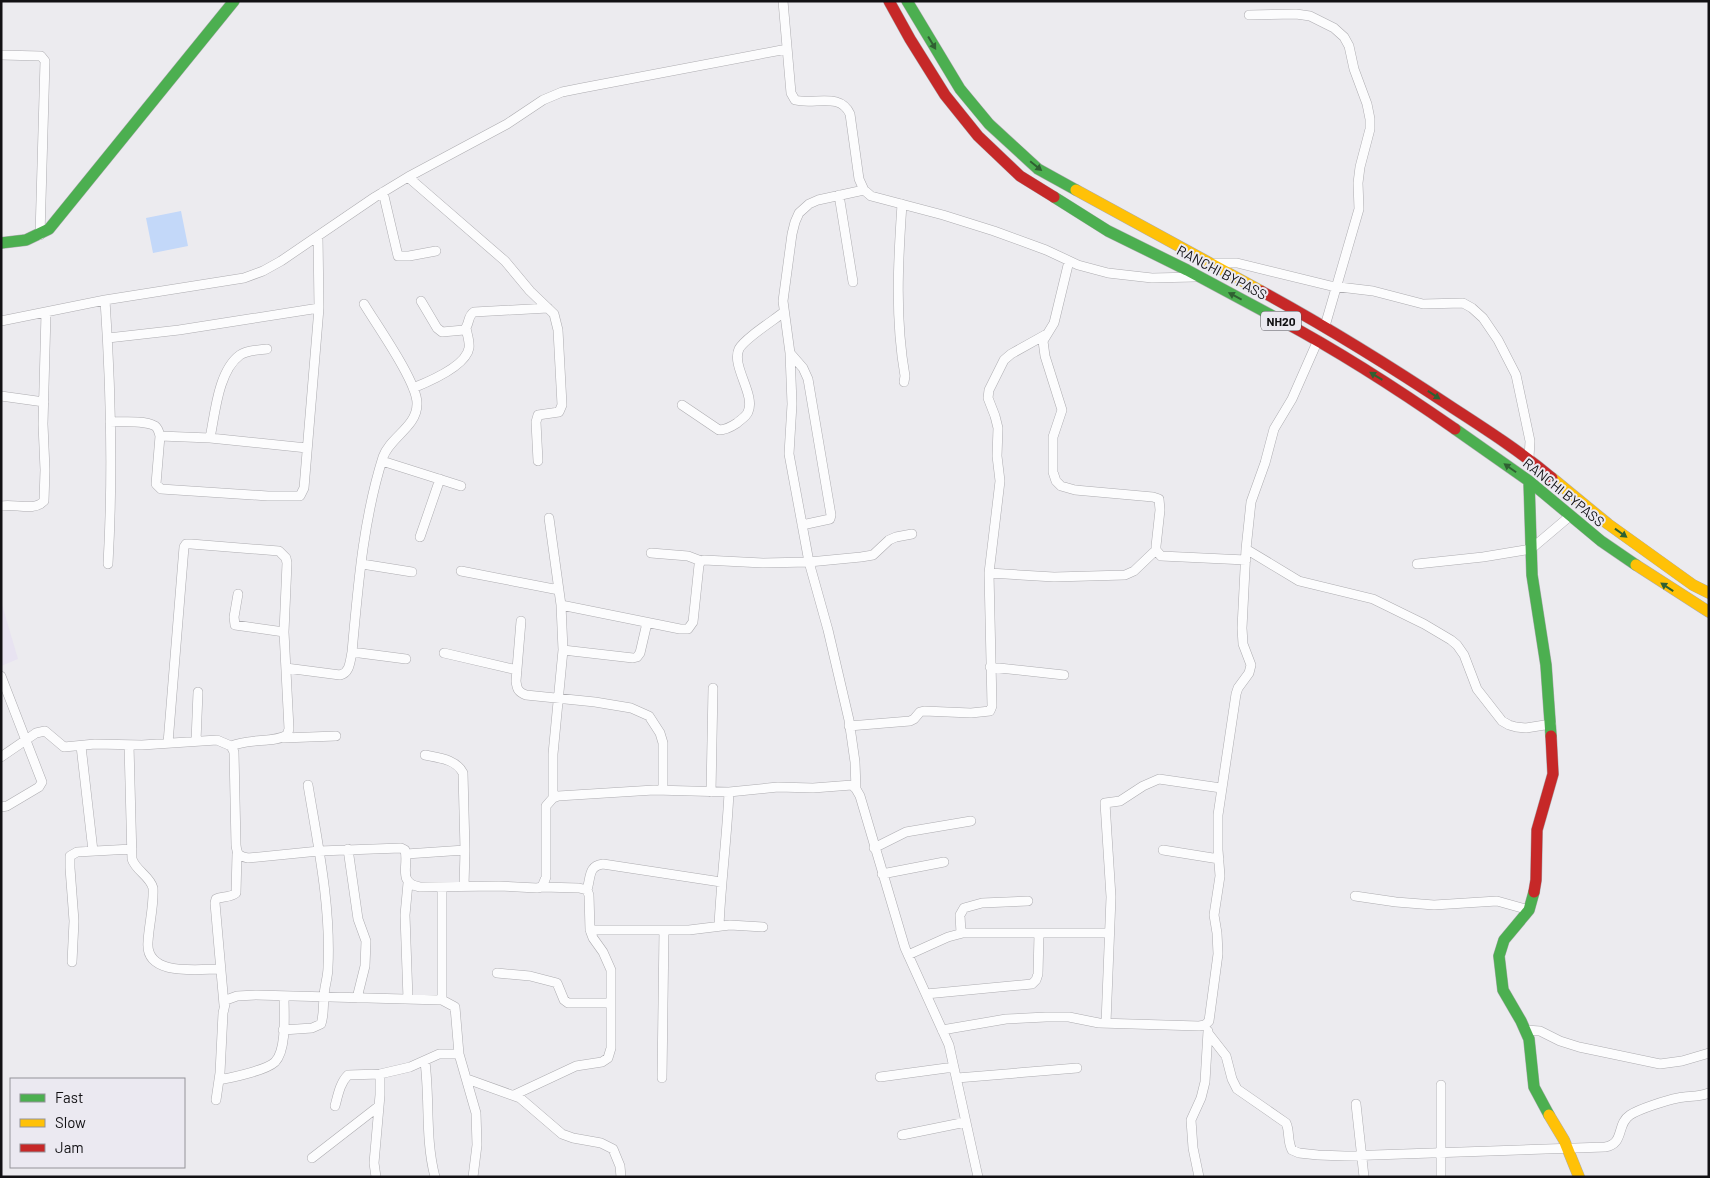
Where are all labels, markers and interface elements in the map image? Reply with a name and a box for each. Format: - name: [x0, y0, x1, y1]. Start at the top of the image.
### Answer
- one-way arrow: [927, 37, 936, 50]
- one-way arrow: [1029, 161, 1042, 172]
- street label: RANCHI BYPASS: [1174, 241, 1270, 303]
- one-way arrow: [1228, 291, 1241, 300]
- road number: NH20: [1261, 312, 1301, 331]
- one-way arrow: [1370, 371, 1383, 380]
- one-way arrow: [1428, 390, 1441, 400]
- street label: RANCHI BYPASS: [1520, 454, 1608, 530]
- one-way arrow: [1503, 463, 1517, 473]
- one-way arrow: [1614, 528, 1628, 538]
- one-way arrow: [1661, 582, 1674, 592]
- legend: [10, 1078, 185, 1168]
- text: Fast: [55, 1088, 83, 1106]
- text: Slow: [55, 1113, 86, 1131]
- text: Jam: [55, 1138, 84, 1156]

